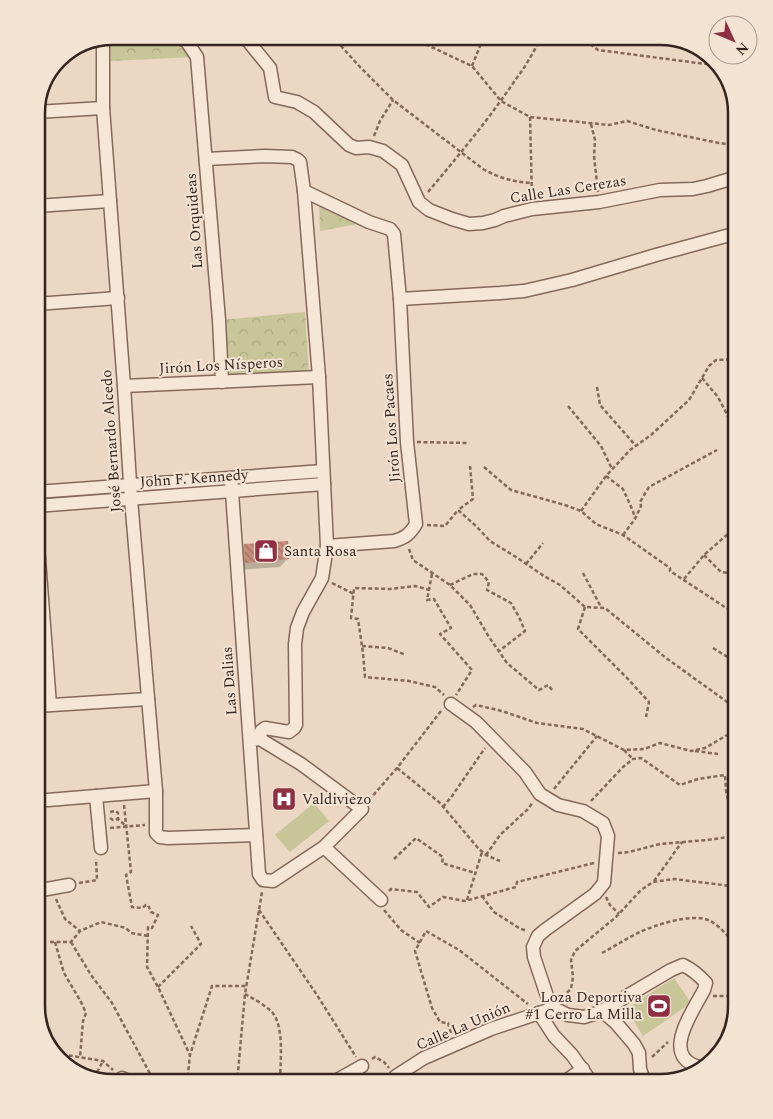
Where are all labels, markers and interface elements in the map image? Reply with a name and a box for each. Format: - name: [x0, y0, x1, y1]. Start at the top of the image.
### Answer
- north arrow: [708, 15, 758, 65]
- text: N: [730, 37, 754, 60]
- street label: Calle Las Cerezas: [508, 169, 628, 210]
- street label: Las Orquideas: [180, 172, 209, 270]
- street label: Jirón Los Nísperos: [158, 351, 284, 380]
- street label: José Bernardo Alcedo: [95, 369, 128, 513]
- street label: Jirón Los Pacaes: [376, 372, 407, 483]
- street label: John F. Kennedy: [139, 463, 250, 494]
- shop icon: Santa Rosa: [253, 538, 279, 564]
- place label: Santa Rosa: [284, 540, 357, 563]
- street label: Las Dalias: [216, 646, 243, 716]
- hospital icon: Valdiviezo: [271, 786, 297, 812]
- place label: Valdiviezo: [302, 788, 371, 811]
- place label: Loza Deportiva #1 Cerro La Milla: [526, 986, 643, 1026]
- sports icon: Loza Deportiva #1 Cerro La Milla: [646, 993, 672, 1019]
- street label: Calle La Unión: [412, 996, 514, 1057]

